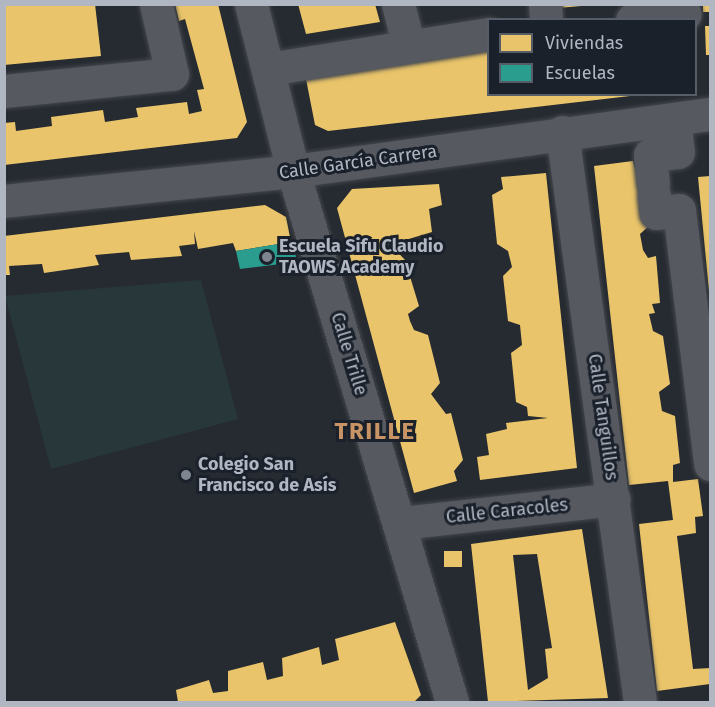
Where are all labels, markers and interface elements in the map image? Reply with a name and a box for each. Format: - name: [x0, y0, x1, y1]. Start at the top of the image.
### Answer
- legend: [487, 18, 697, 96]
- text: Viviendas: [545, 32, 623, 54]
- text: Escuelas: [545, 62, 615, 84]
- street label: Calle García Carrera: [278, 140, 438, 184]
- place label: Escuela Sifu Claudio TAOWS Academy: [279, 236, 443, 278]
- marker: Escuela Sifu Claudio TAOWS Academy: [260, 250, 274, 264]
- street label: Calle Trille: [326, 310, 372, 398]
- street label: Calle Tanguillos: [583, 352, 623, 482]
- district label: TRILLE: [334, 418, 416, 446]
- place label: Colegio San Francisco de Asís: [198, 454, 336, 496]
- marker: Colegio San Francisco de Asís: [179, 468, 193, 482]
- street label: Calle Caracoles: [445, 494, 569, 528]

